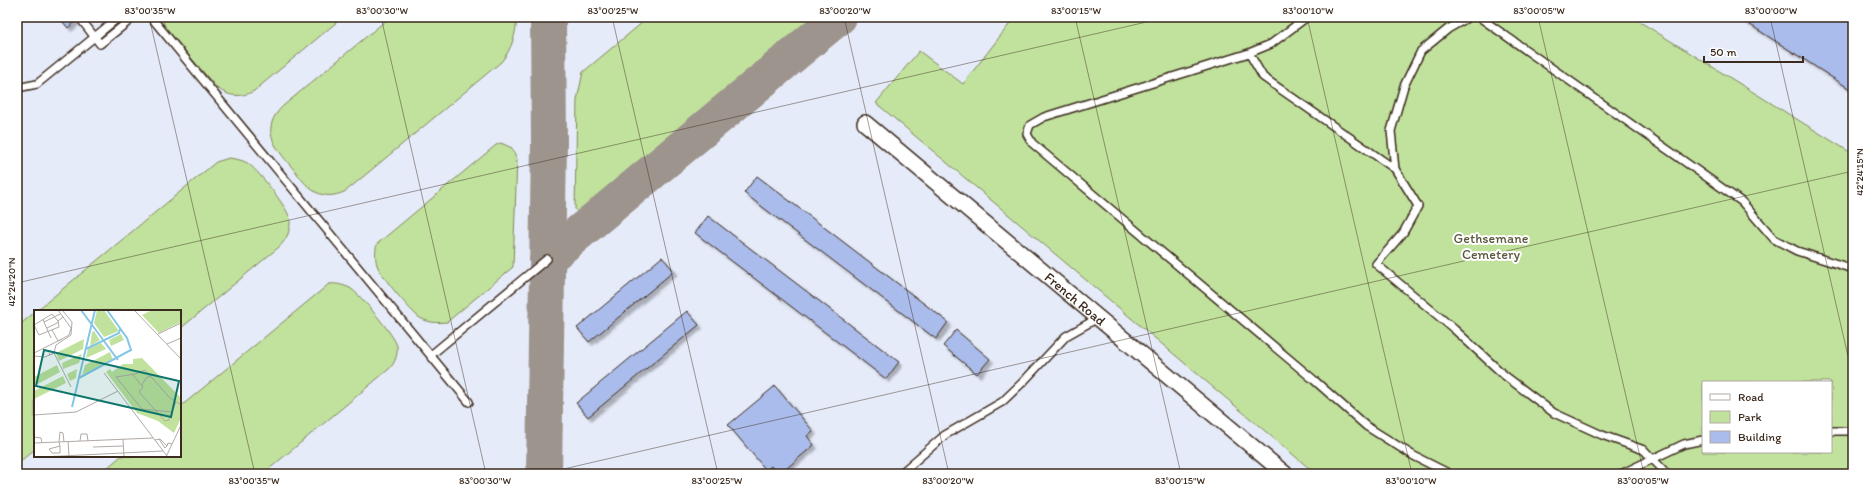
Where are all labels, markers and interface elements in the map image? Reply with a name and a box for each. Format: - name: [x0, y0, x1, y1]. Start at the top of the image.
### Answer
- text: 83°00'35"W: [125, 4, 176, 17]
- text: 83°00'30"W: [356, 4, 408, 17]
- text: 83°00'25"W: [588, 4, 639, 17]
- text: 83°00'20"W: [819, 4, 871, 17]
- text: 83°00'15"W: [1051, 4, 1102, 17]
- text: 83°00'10"W: [1282, 4, 1334, 17]
- text: 83°00'05"W: [1513, 4, 1565, 17]
- text: 83°00'00"W: [1745, 4, 1798, 17]
- scale bar: [1704, 38, 1803, 64]
- text: 50 m: [1710, 45, 1736, 59]
- text: 42°24'15"N: [1853, 148, 1866, 196]
- park label: Gethsemane Cemetery: [1454, 230, 1529, 263]
- text: 42°24'20"N: [5, 257, 18, 307]
- street label: French Road: [1041, 269, 1109, 330]
- inset map: [34, 310, 181, 457]
- legend: [1702, 381, 1832, 453]
- text: Road: [1738, 390, 1764, 404]
- text: Park: [1738, 410, 1762, 424]
- text: Building: [1738, 430, 1782, 444]
- text: 83°00'35"W: [229, 474, 280, 487]
- text: 83°00'30"W: [459, 474, 511, 487]
- text: 83°00'25"W: [692, 474, 743, 487]
- text: 83°00'20"W: [922, 474, 974, 487]
- text: 83°00'15"W: [1155, 474, 1206, 487]
- text: 83°00'10"W: [1385, 474, 1437, 487]
- text: 83°00'05"W: [1617, 474, 1669, 487]

